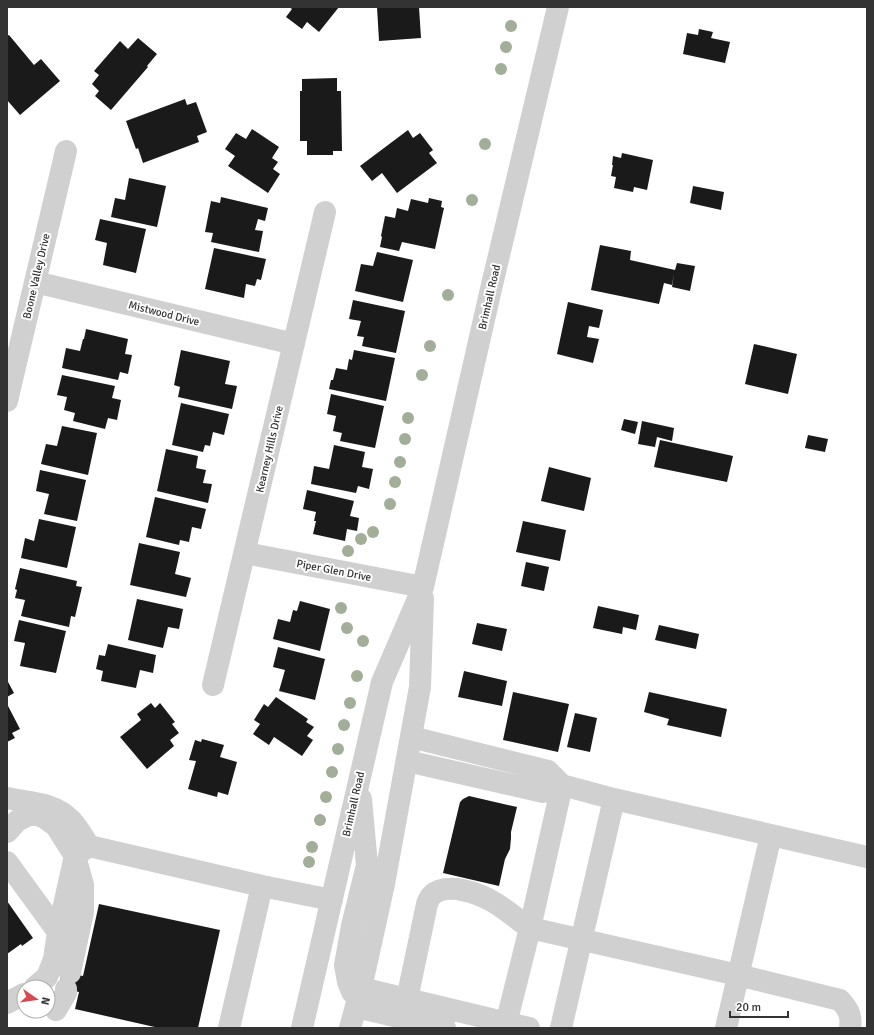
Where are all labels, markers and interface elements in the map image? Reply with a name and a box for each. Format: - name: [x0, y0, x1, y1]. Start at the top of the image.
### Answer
- street label: Boone Valley Drive: [20, 232, 53, 320]
- street label: Brimhall Road: [476, 263, 503, 331]
- street label: Mistwood Drive: [127, 298, 201, 329]
- street label: Kearney Hills Drive: [253, 404, 286, 494]
- street label: Piper Glen Drive: [295, 557, 372, 584]
- street label: Brimhall Road: [340, 770, 367, 838]
- north arrow: [16, 979, 56, 1019]
- scale bar: [730, 993, 788, 1019]
- text: N: [38, 996, 52, 1006]
- text: 20 m: [736, 1000, 761, 1015]

